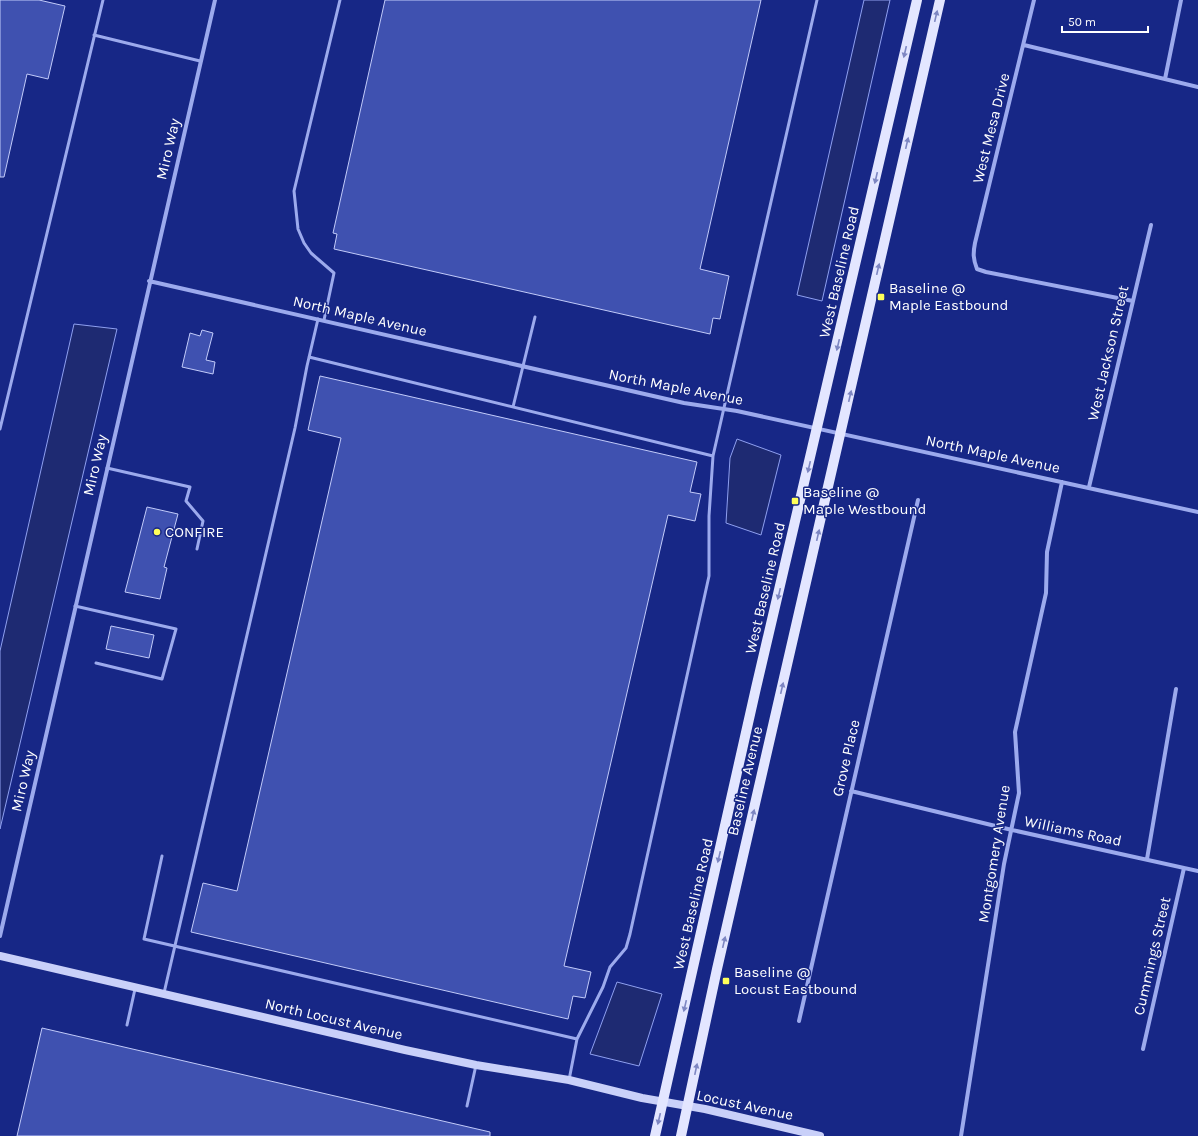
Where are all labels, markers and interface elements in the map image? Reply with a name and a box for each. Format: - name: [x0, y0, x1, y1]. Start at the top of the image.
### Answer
- scale bar: [1062, 8, 1148, 34]
- one-way arrow: [934, 10, 940, 22]
- text: 50 m: [1068, 15, 1096, 29]
- one-way arrow: [902, 45, 908, 58]
- street label: West Mesa Drive: [969, 71, 1013, 185]
- street label: Miro Way: [152, 116, 184, 181]
- one-way arrow: [905, 136, 911, 149]
- one-way arrow: [873, 173, 879, 185]
- street label: West Baseline Road: [815, 204, 863, 340]
- one-way arrow: [876, 263, 882, 275]
- place label: Baseline @ Maple Eastbound: [889, 279, 1009, 314]
- street label: West Jackson Street: [1084, 283, 1132, 422]
- street label: North Maple Avenue: [291, 292, 429, 340]
- marker: Baseline @ Maple Eastbound: [876, 292, 886, 302]
- one-way arrow: [834, 339, 840, 351]
- street label: North Maple Avenue: [607, 365, 745, 409]
- one-way arrow: [847, 390, 853, 402]
- street label: North Maple Avenue: [924, 431, 1062, 477]
- street label: Miro Way: [79, 432, 111, 497]
- one-way arrow: [805, 461, 811, 473]
- place label: Baseline @ Maple Westbound: [803, 483, 926, 518]
- marker: Baseline @ Maple Westbound: [790, 496, 800, 506]
- street label: West Baseline Road: [741, 520, 789, 656]
- place label: CONFIRE: [165, 523, 224, 541]
- marker: CONFIRE: [152, 527, 162, 537]
- one-way arrow: [815, 529, 821, 541]
- one-way arrow: [775, 587, 781, 600]
- one-way arrow: [780, 682, 786, 694]
- street label: Grove Place: [828, 718, 864, 798]
- street label: Baseline Avenue: [724, 725, 766, 837]
- street label: Miro Way: [7, 748, 39, 813]
- street label: Montgomery Avenue: [974, 784, 1014, 924]
- one-way arrow: [750, 809, 756, 821]
- street label: Williams Road: [1023, 812, 1123, 850]
- street label: West Baseline Road: [669, 836, 717, 972]
- one-way arrow: [715, 851, 721, 863]
- street label: Cummings Street: [1130, 895, 1174, 1017]
- one-way arrow: [721, 935, 727, 948]
- place label: Baseline @ Locust Eastbound: [734, 963, 857, 998]
- marker: Baseline @ Locust Eastbound: [721, 976, 731, 986]
- street label: North Locust Avenue: [263, 994, 405, 1044]
- one-way arrow: [682, 1001, 688, 1013]
- one-way arrow: [694, 1062, 700, 1075]
- street label: Locust Avenue: [695, 1086, 795, 1124]
- one-way arrow: [656, 1113, 662, 1125]

